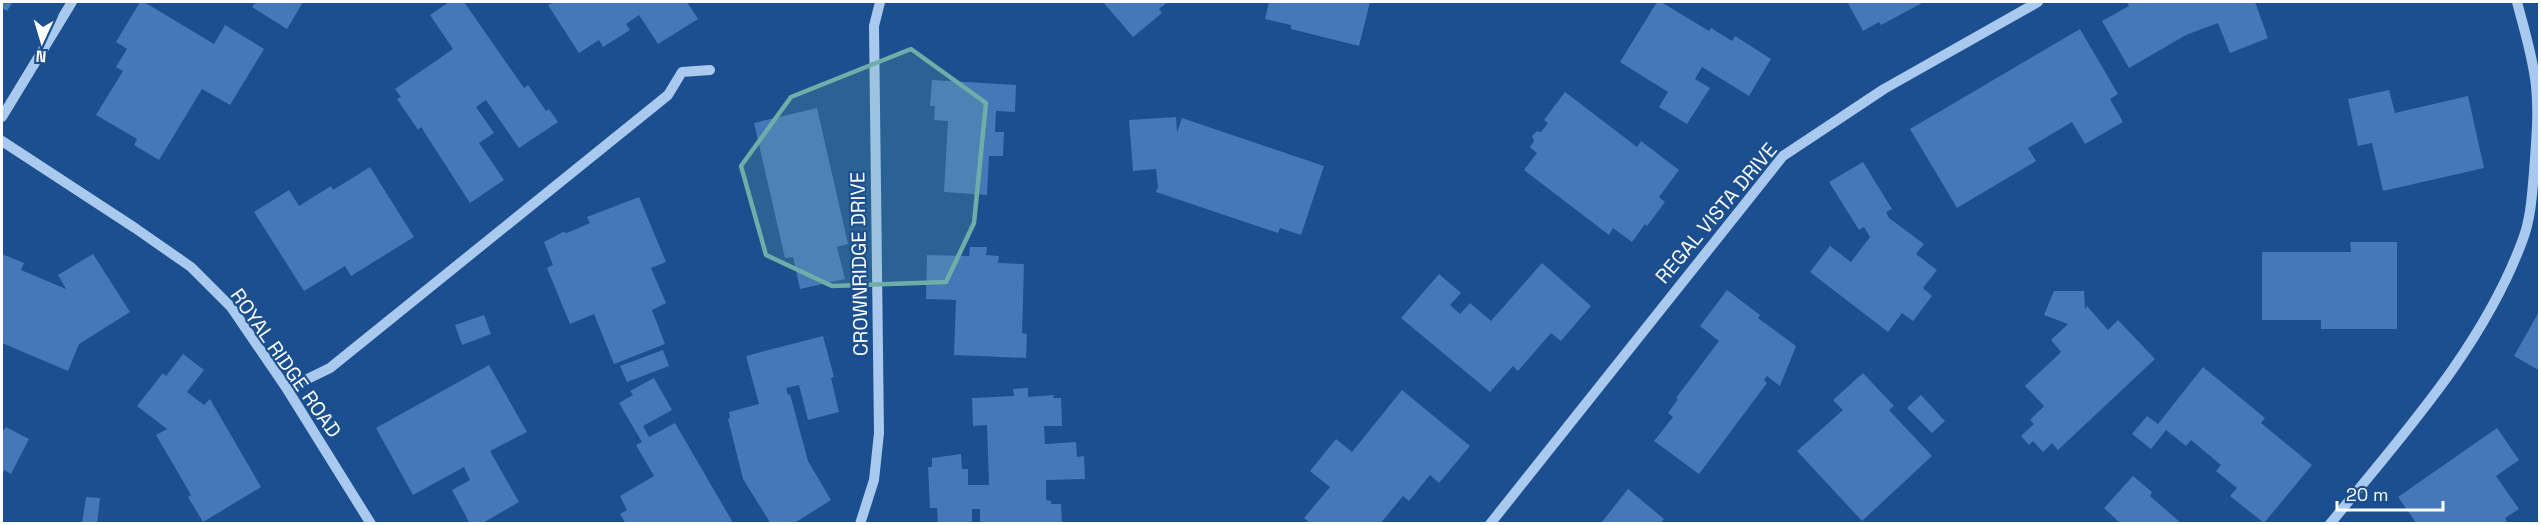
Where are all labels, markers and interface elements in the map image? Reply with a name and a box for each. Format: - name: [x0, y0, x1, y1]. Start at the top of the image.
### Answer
- north arrow: [12, 12, 72, 72]
- text: N: [35, 46, 47, 67]
- street label: REGAL VISTA DRIVE: [1649, 137, 1783, 289]
- street label: CROWNRIDGE DRIVE: [844, 172, 874, 356]
- street label: ROYAL RIDGE ROAD: [225, 283, 347, 443]
- scale bar: [2337, 474, 2444, 512]
- text: 20 m: [2346, 483, 2389, 506]

